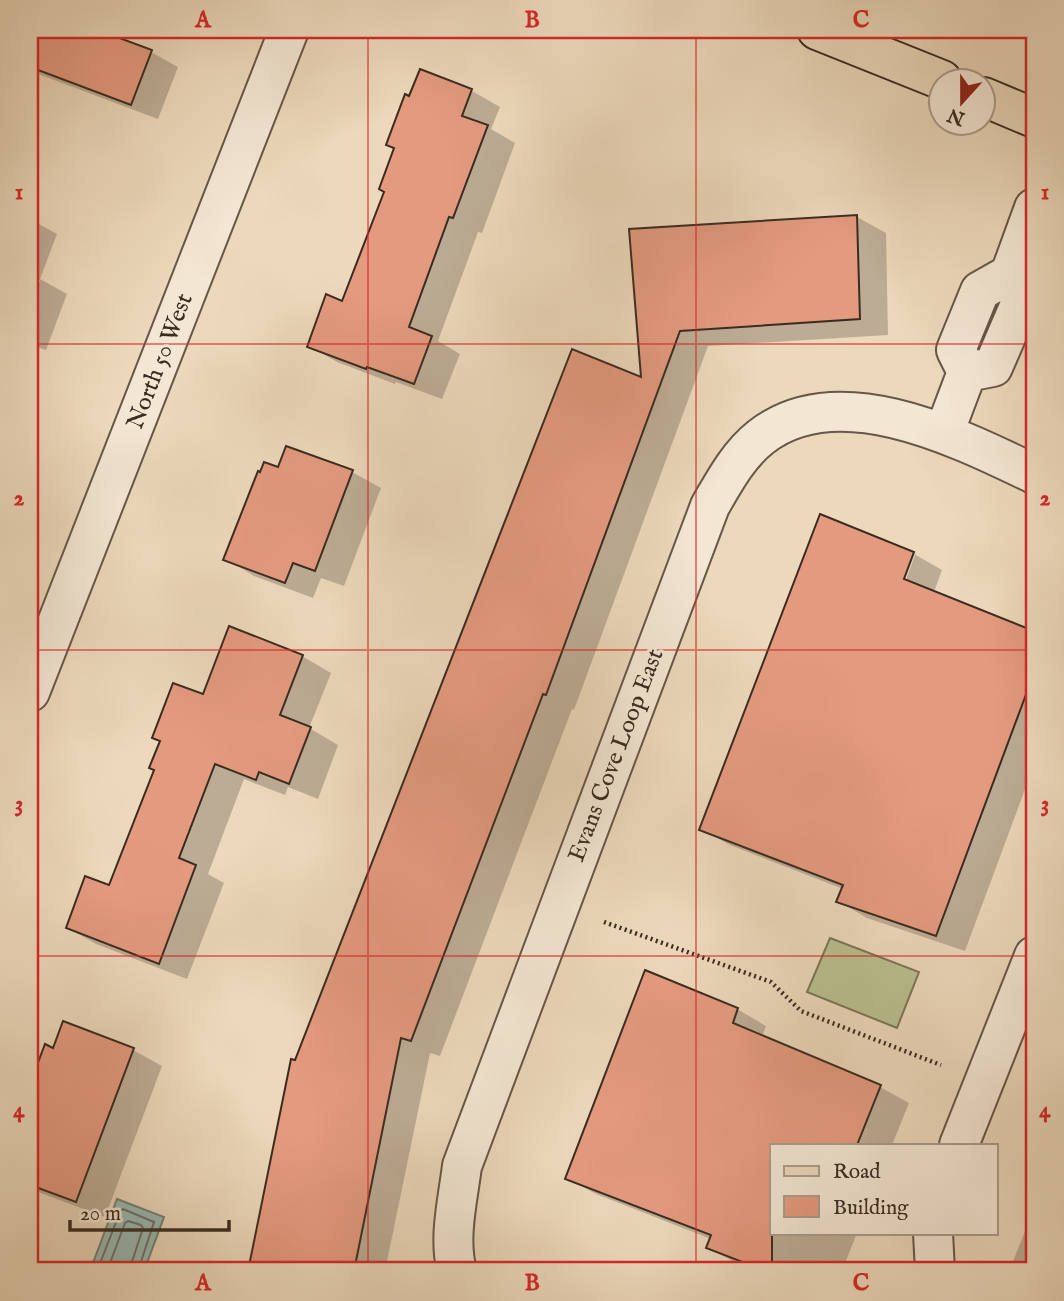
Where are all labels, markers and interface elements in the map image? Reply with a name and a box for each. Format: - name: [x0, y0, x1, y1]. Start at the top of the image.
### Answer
- text: A: [194, 6, 212, 35]
- text: B: [524, 6, 540, 35]
- text: C: [853, 6, 870, 35]
- north arrow: [928, 66, 998, 136]
- text: N: [944, 102, 970, 131]
- text: 1: [15, 178, 23, 207]
- text: 1: [1041, 178, 1049, 207]
- street label: North 50 West: [120, 289, 200, 434]
- text: 2: [14, 484, 25, 513]
- text: 2: [1040, 484, 1051, 513]
- street label: Evans Cove Loop East: [562, 645, 671, 866]
- text: 3: [15, 790, 23, 819]
- text: 3: [1041, 790, 1049, 819]
- text: 4: [13, 1096, 25, 1125]
- text: 4: [1039, 1096, 1051, 1125]
- legend: [770, 1144, 998, 1234]
- text: Road: [833, 1159, 881, 1186]
- scale bar: [70, 1189, 229, 1233]
- text: Building: [833, 1195, 909, 1222]
- text: 20 m: [80, 1201, 121, 1228]
- text: A: [194, 1269, 212, 1298]
- text: B: [524, 1269, 540, 1298]
- text: C: [853, 1269, 870, 1298]

